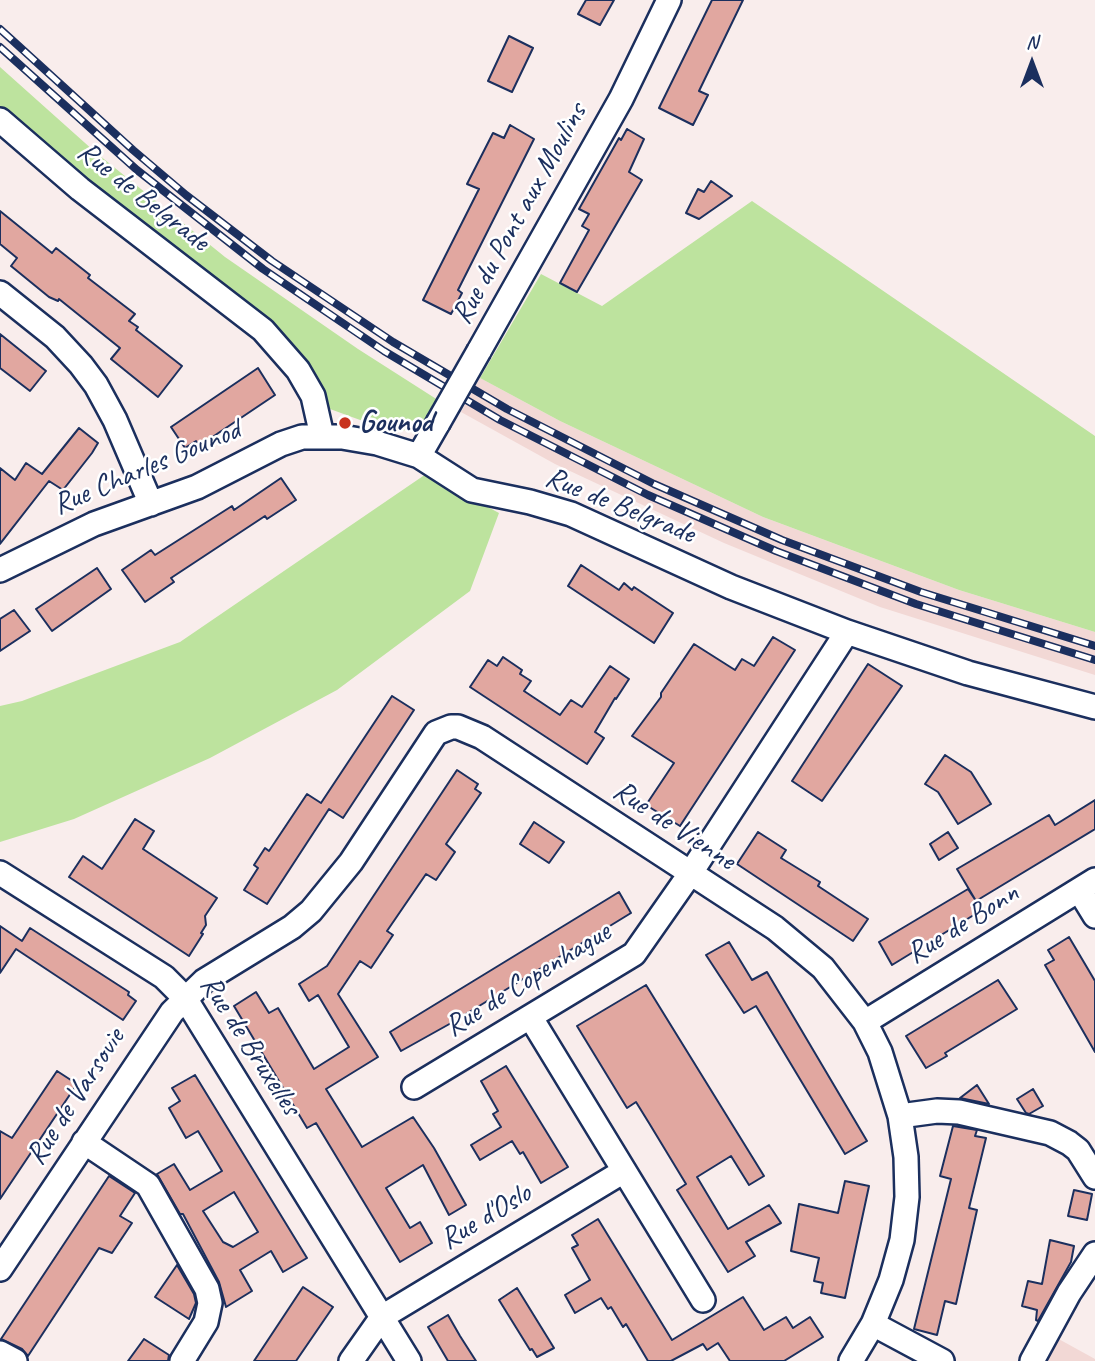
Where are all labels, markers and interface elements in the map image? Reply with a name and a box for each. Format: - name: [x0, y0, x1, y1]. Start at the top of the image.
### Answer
- north arrow: [997, 28, 1067, 98]
- text: N: [1026, 30, 1038, 54]
- street label: Rue du Pont aux Moulins: [444, 97, 596, 331]
- street label: Rue de Belgrade: [70, 134, 216, 260]
- place label: Gounod: [359, 405, 432, 441]
- street label: Rue Charles Gounod: [48, 412, 246, 524]
- marker: Gounod: [337, 415, 353, 431]
- street label: Rue de Belgrade: [540, 460, 700, 552]
- street label: Rue de Vienne: [606, 773, 742, 879]
- street label: Rue de Bonn: [900, 876, 1026, 972]
- street label: Rue de Copenhague: [438, 915, 618, 1045]
- street label: Rue de Bruxelles: [191, 969, 309, 1123]
- street label: Rue de Varsovie: [19, 1022, 133, 1172]
- street label: Rue d'Oslo: [434, 1176, 538, 1258]

